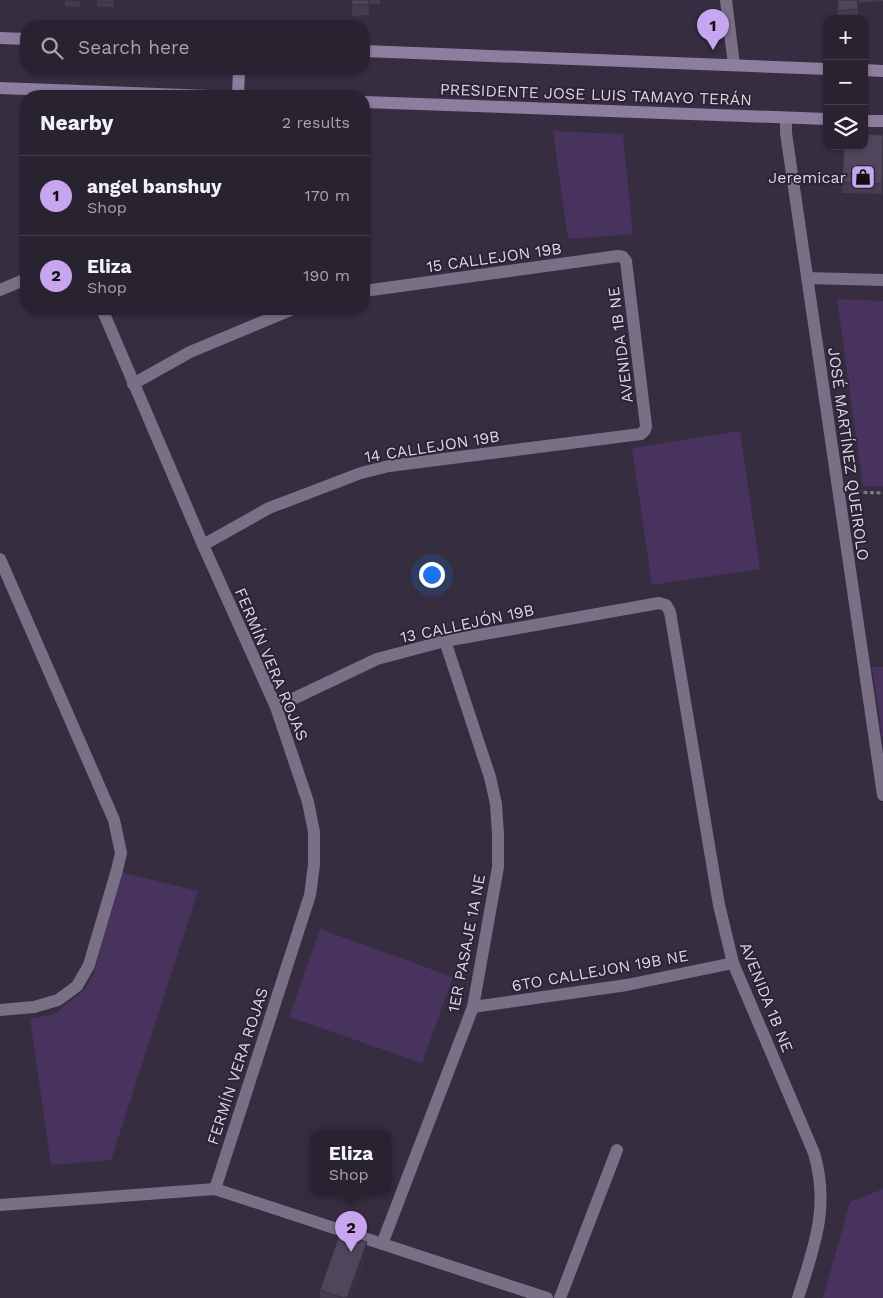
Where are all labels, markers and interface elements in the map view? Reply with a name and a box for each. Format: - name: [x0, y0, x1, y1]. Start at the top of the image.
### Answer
- pin: 1: [697, 9, 729, 50]
- map controls: [823, 15, 868, 150]
- button: +: [823, 15, 868, 60]
- search box: [20, 20, 370, 75]
- icon: search: [38, 34, 66, 62]
- text: Search here: [78, 36, 189, 59]
- button: −: [823, 60, 868, 105]
- street label: PRESIDENTE JOSE LUIS TAMAYO TERÁN: [440, 80, 752, 109]
- button: layers: [823, 105, 868, 150]
- text: Nearby: [40, 110, 113, 135]
- text: 2 results: [282, 113, 350, 132]
- shop icon: Jeremicar: [850, 164, 876, 190]
- place label: Jeremicar: [768, 168, 846, 187]
- text: angel banshuy: [87, 175, 222, 198]
- text: 1: [53, 186, 59, 205]
- text: 170 m: [304, 186, 350, 205]
- text: Shop: [87, 198, 127, 217]
- street label: 15 CALLEJON 19B: [425, 239, 563, 276]
- text: Eliza: [87, 255, 132, 278]
- text: 2: [51, 266, 61, 285]
- text: 190 m: [303, 266, 350, 285]
- text: Shop: [87, 278, 127, 297]
- street label: AVENIDA 1B NE: [604, 286, 637, 404]
- street label: JOSÉ MARTÍNEZ QUEIROLO: [824, 346, 873, 562]
- street label: 14 CALLEJON 19B: [363, 426, 501, 467]
- your location: [419, 562, 445, 588]
- street label: FERMÍN VERA ROJAS: [231, 585, 312, 743]
- street label: 13 CALLEJÓN 19B: [399, 600, 536, 647]
- street label: 1ER PASAJE 1A NE: [444, 872, 489, 1014]
- street label: AVENIDA 1B NE: [736, 939, 797, 1055]
- street label: 6TO CALLEJON 19B NE: [510, 946, 690, 995]
- street label: FERMÍN VERA ROJAS: [203, 985, 272, 1147]
- popup: [311, 1130, 391, 1195]
- text: Eliza: [329, 1142, 373, 1165]
- text: Shop: [329, 1165, 369, 1184]
- pin: 2: [335, 1211, 367, 1252]

